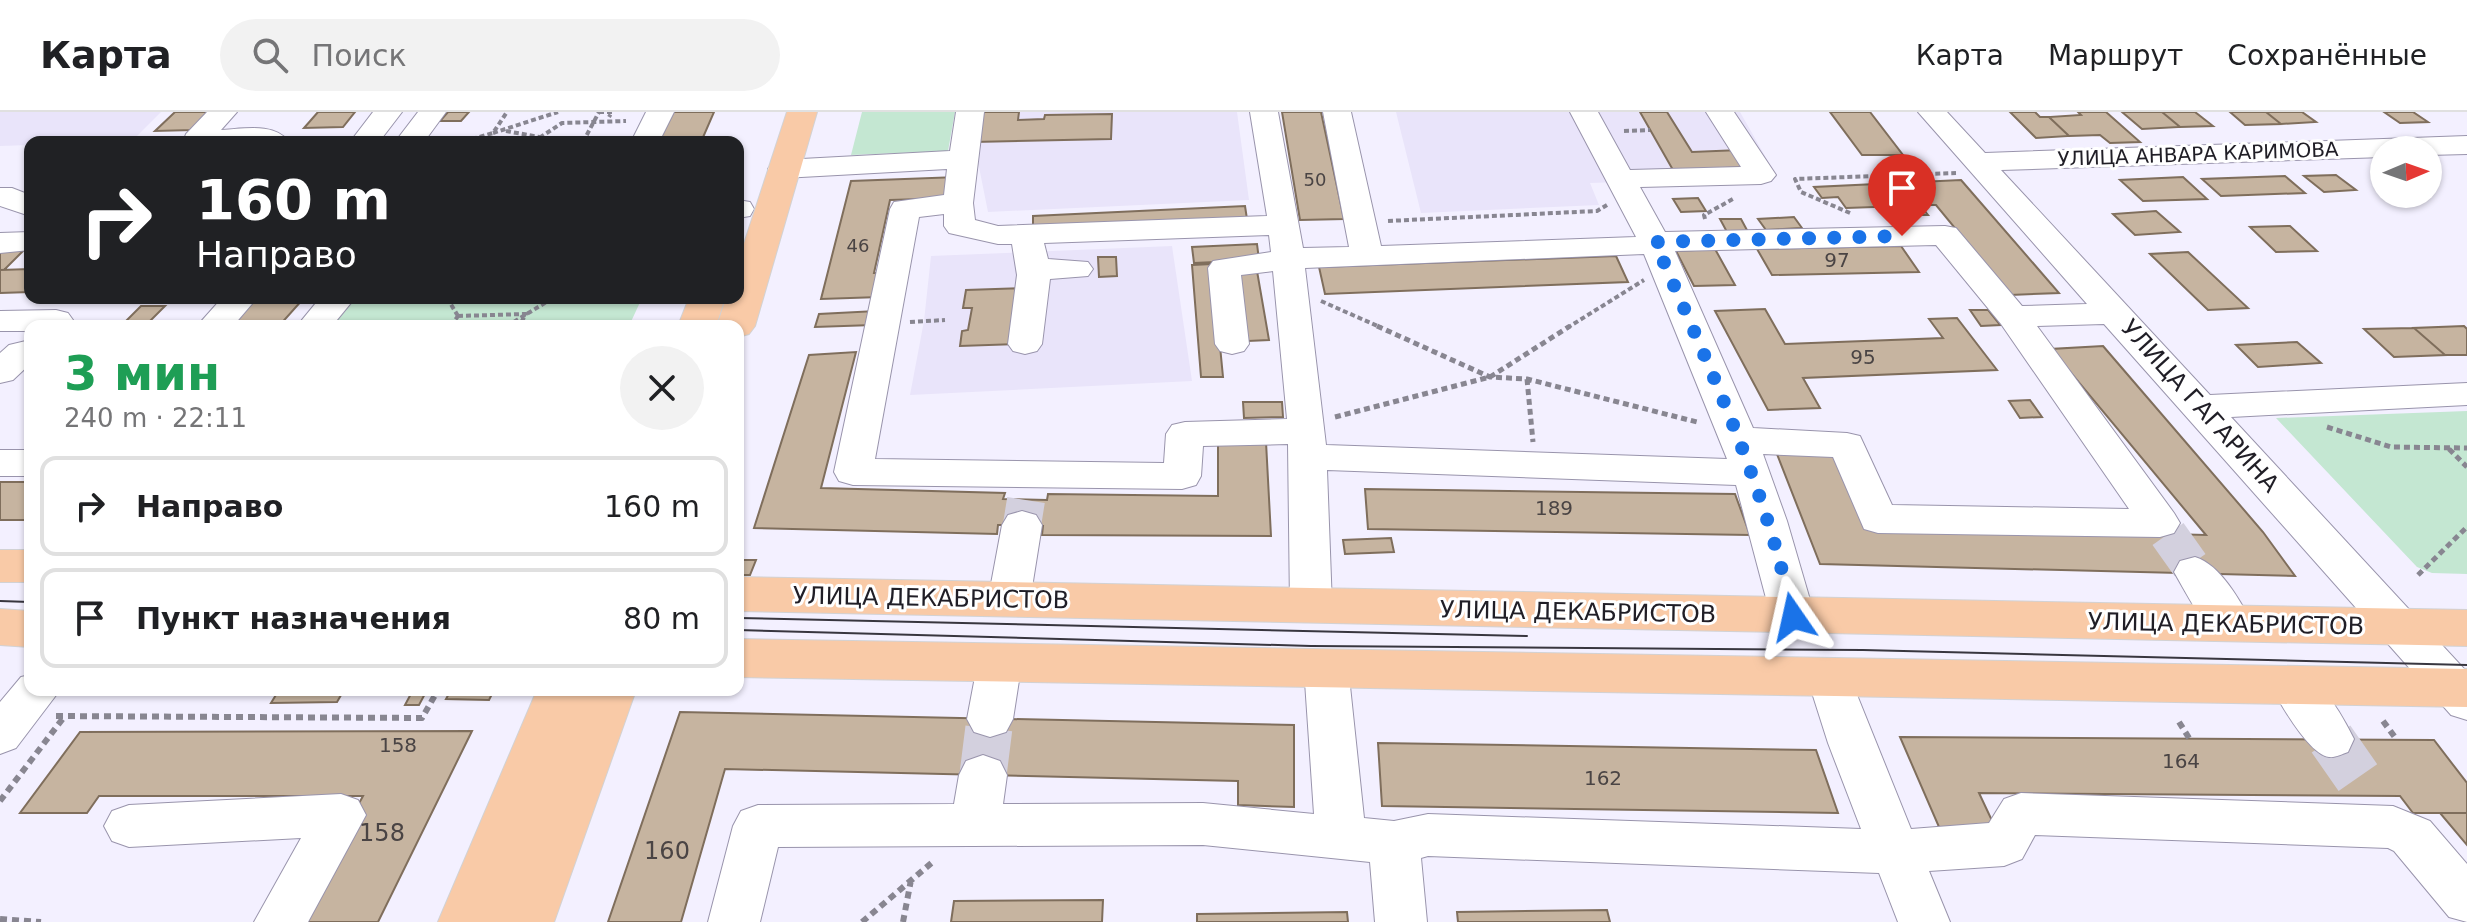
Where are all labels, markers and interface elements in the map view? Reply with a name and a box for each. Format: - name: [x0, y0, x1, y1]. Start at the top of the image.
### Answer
- search box: [220, 19, 780, 91]
- text: Карта: [40, 33, 172, 77]
- icon: search: [248, 33, 292, 77]
- text: Поиск: [312, 38, 407, 73]
- text: Карта: [1916, 39, 2004, 72]
- text: Маршрут: [2048, 39, 2183, 72]
- text: Сохранённые: [2227, 39, 2427, 72]
- north arrow: [2370, 136, 2442, 208]
- map controls: [2370, 136, 2442, 208]
- street label: УЛИЦА АНВАРА КАРИМОВА: [2057, 137, 2339, 171]
- pin: [1868, 154, 1936, 236]
- icon: arrive: [1880, 166, 1924, 210]
- text: 160 m: [196, 167, 391, 232]
- icon: right: [64, 168, 168, 272]
- house number: 50: [1304, 169, 1326, 190]
- text: Направо: [196, 234, 357, 275]
- house number: 46: [847, 235, 869, 256]
- house number: 97: [1824, 248, 1850, 272]
- street label: УЛИЦА ГАГАРИНА: [2115, 314, 2285, 498]
- text: 3 мин: [64, 345, 220, 401]
- house number: 95: [1850, 345, 1876, 369]
- button: close: [620, 346, 704, 430]
- text: 240 m · 22:11: [64, 403, 247, 433]
- icon: right: [68, 484, 112, 528]
- text: Направо: [136, 489, 283, 524]
- text: 160 m: [604, 489, 700, 524]
- house number: 189: [1535, 496, 1573, 520]
- position arrow: [1751, 575, 1835, 659]
- street label: УЛИЦА ДЕКАБРИСТОВ: [793, 582, 1069, 614]
- icon: arrive: [68, 596, 112, 640]
- street label: УЛИЦА ДЕКАБРИСТОВ: [1440, 596, 1716, 628]
- text: Пункт назначения: [136, 601, 451, 636]
- text: 80 m: [623, 601, 700, 636]
- street label: УЛИЦА ДЕКАБРИСТОВ: [2088, 608, 2364, 640]
- house number: 158: [379, 733, 417, 757]
- house number: 164: [2162, 749, 2200, 773]
- house number: 162: [1584, 766, 1622, 790]
- house number: 158: [359, 819, 405, 847]
- house number: 160: [644, 837, 690, 865]

